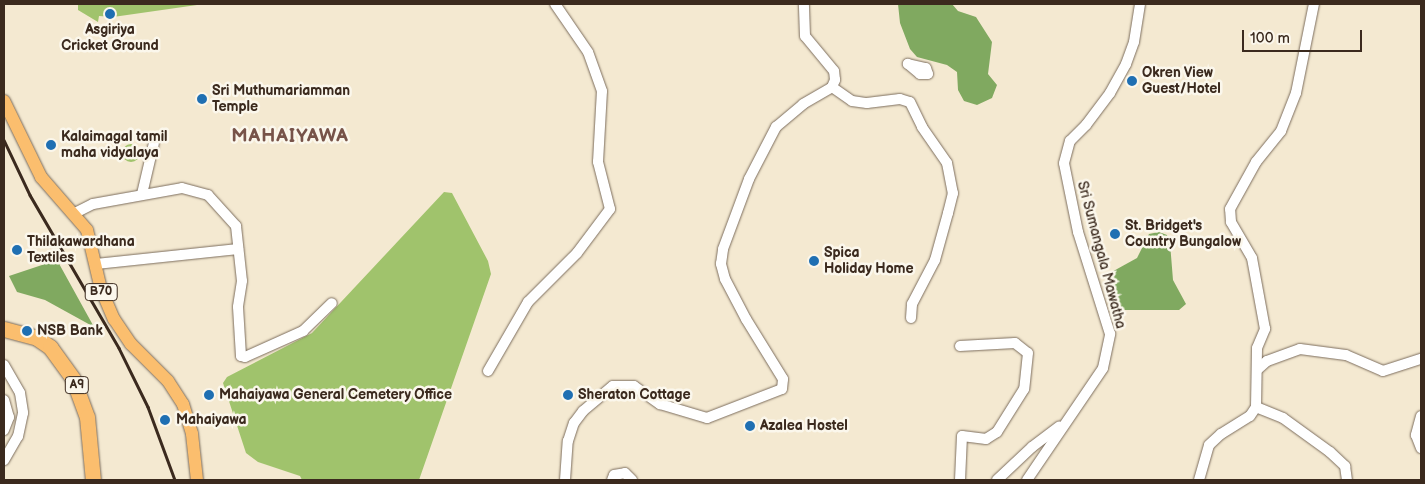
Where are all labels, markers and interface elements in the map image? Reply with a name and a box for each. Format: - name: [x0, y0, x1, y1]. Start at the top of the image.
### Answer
- marker: Asgiriya Cricket Ground: [104, 8, 116, 20]
- scale bar: [1245, 20, 1365, 52]
- place label: Asgiriya Cricket Ground: [61, 22, 159, 54]
- text: 100 m: [1250, 29, 1290, 48]
- place label: Okren View Guest/Hotel: [1142, 65, 1221, 98]
- marker: Okren View Guest/Hotel: [1126, 75, 1138, 87]
- place label: Sri Muthumariamman Temple: [212, 83, 350, 115]
- marker: Sri Muthumariamman Temple: [196, 93, 208, 105]
- district label: MAHAIYAWA: [230, 126, 350, 148]
- place label: Kalaimagal tamil maha vidyalaya: [61, 129, 168, 162]
- marker: Kalaimagal tamil maha vidyalaya: [45, 139, 57, 151]
- street label: Sri Sumangala Mawatha: [1073, 179, 1129, 331]
- place label: St. Bridget's Country Bungalow: [1125, 218, 1241, 250]
- marker: St. Bridget's Country Bungalow: [1109, 228, 1121, 240]
- place label: Thilakawardhana Textiles: [27, 234, 135, 266]
- marker: Thilakawardhana Textiles: [11, 244, 23, 256]
- place label: Spica Holiday Home: [824, 245, 914, 278]
- marker: Spica Holiday Home: [808, 255, 820, 267]
- road number: B70: [84, 282, 118, 302]
- place label: NSB Bank: [37, 323, 103, 339]
- marker: NSB Bank: [21, 325, 33, 337]
- road number: A9: [64, 376, 90, 394]
- place label: Mahaiyawa General Cemetery Office: [219, 387, 452, 403]
- place label: Sheraton Cottage: [578, 387, 691, 403]
- marker: Mahaiyawa General Cemetery Office: [203, 389, 215, 401]
- marker: Sheraton Cottage: [562, 389, 574, 401]
- place label: Mahaiyawa: [176, 412, 247, 428]
- marker: Mahaiyawa: [158, 413, 172, 427]
- place label: Azalea Hostel: [760, 418, 848, 434]
- marker: Azalea Hostel: [744, 420, 756, 432]

